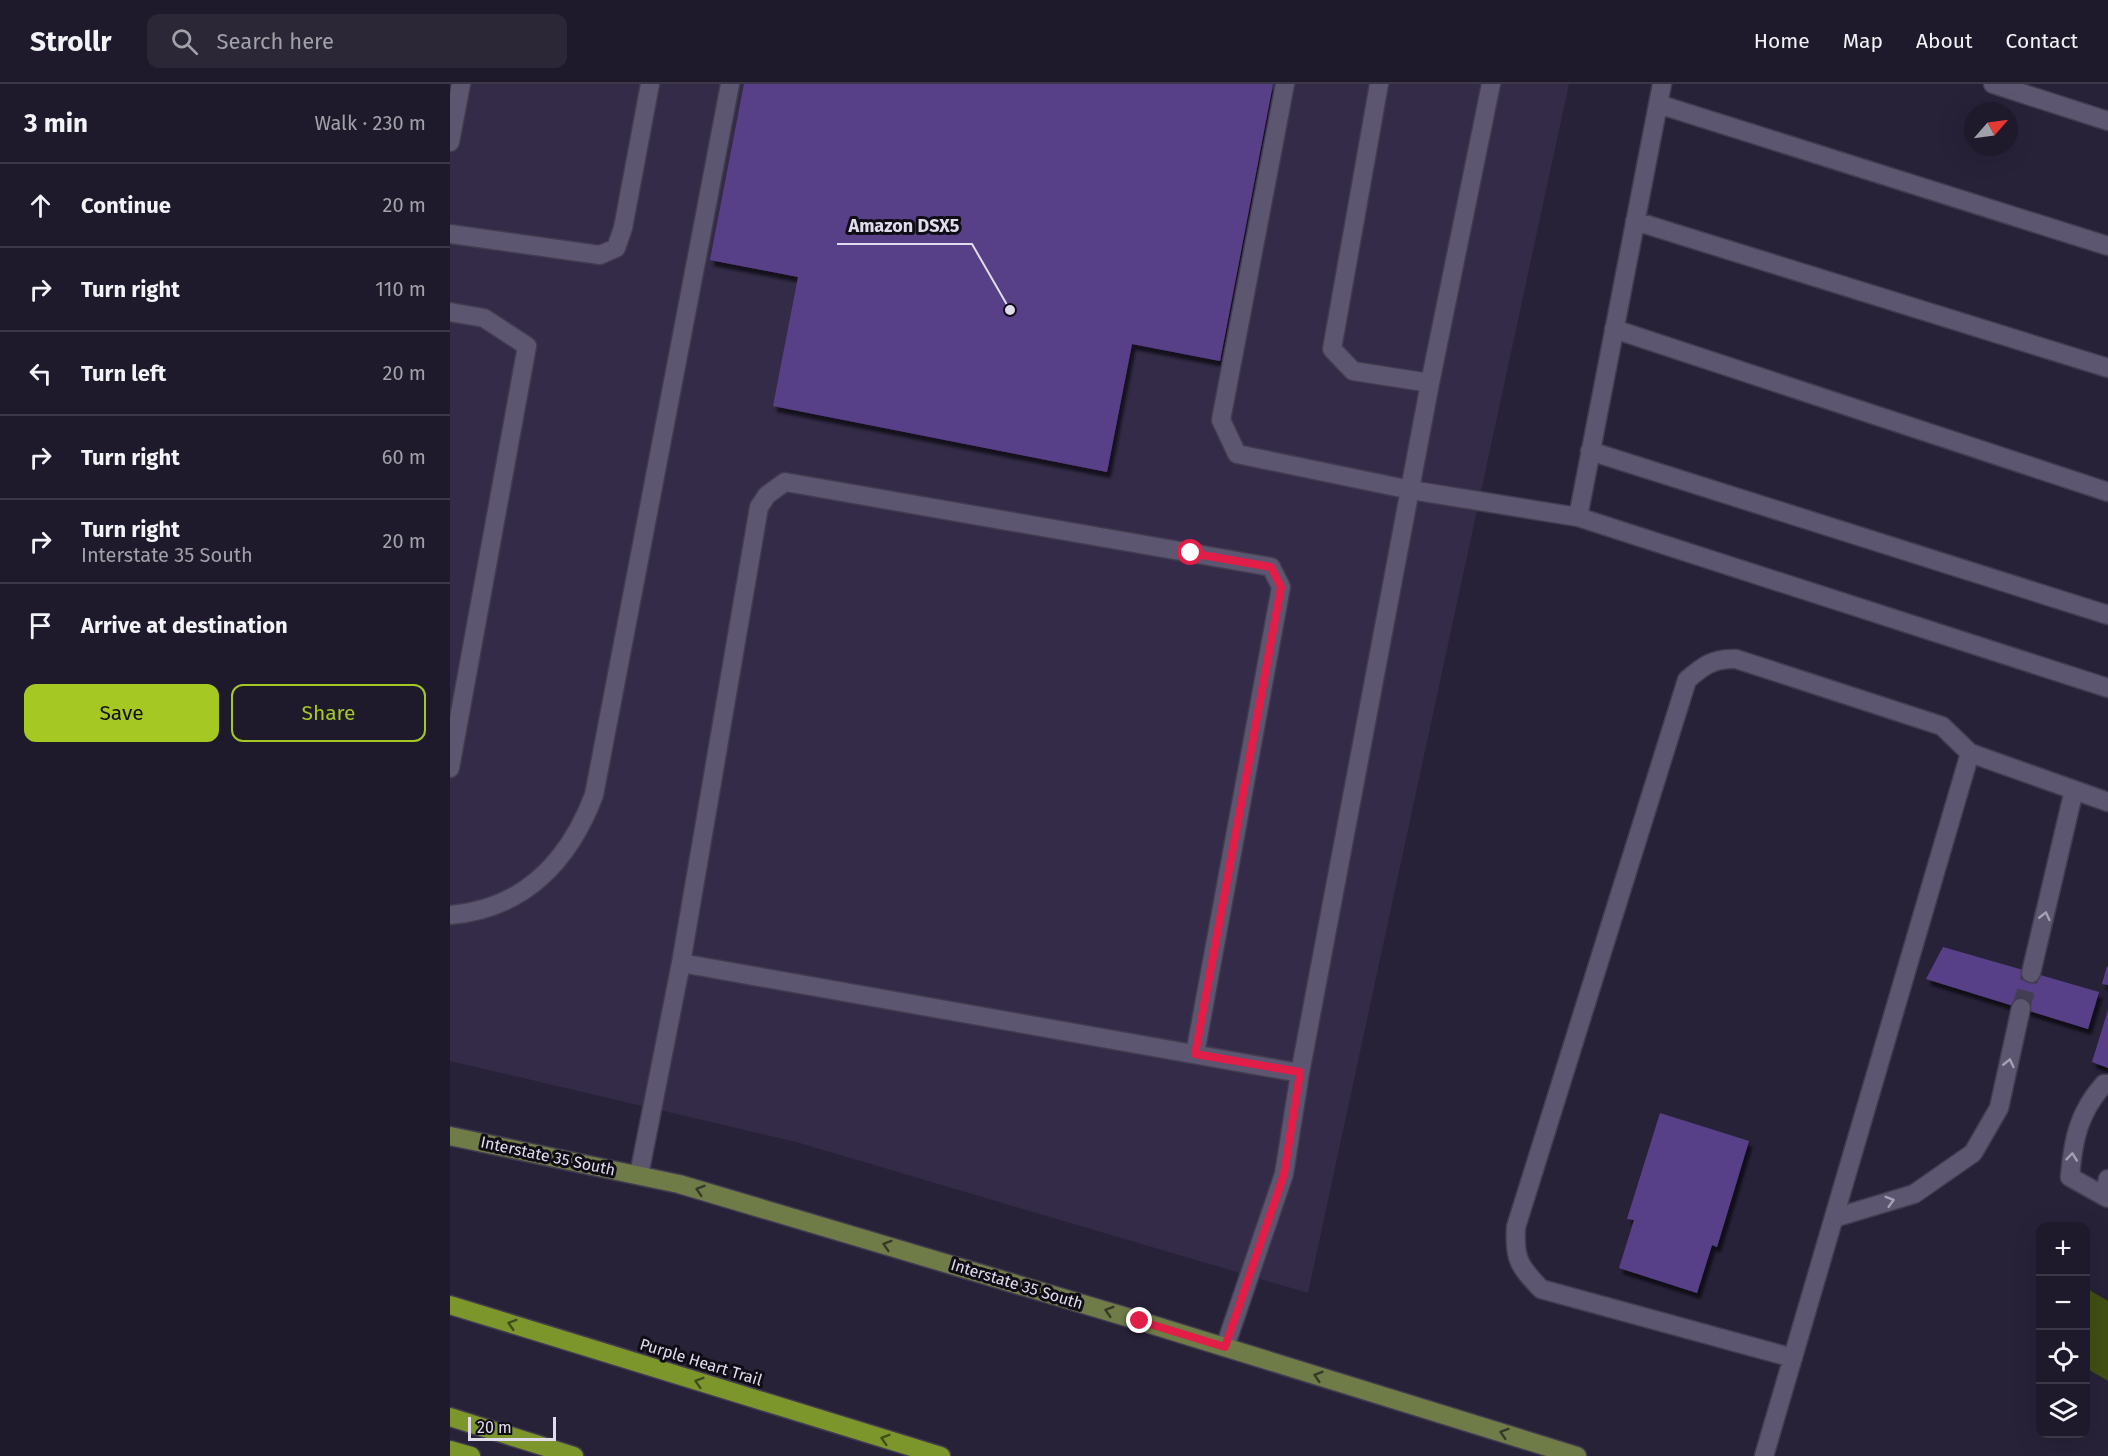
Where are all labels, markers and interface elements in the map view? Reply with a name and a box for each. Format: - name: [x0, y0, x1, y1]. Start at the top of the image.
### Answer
- search box: [147, 14, 567, 68]
- text: Strollr: [30, 25, 111, 58]
- icon: search: [168, 25, 201, 58]
- text: Search here: [216, 28, 334, 55]
- text: Home: [1754, 28, 1810, 54]
- text: Map: [1843, 28, 1883, 54]
- text: About: [1916, 28, 1973, 54]
- text: Contact: [2006, 28, 2078, 54]
- north arrow: [1964, 102, 2018, 156]
- text: 3 min: [24, 108, 88, 139]
- text: Walk · 230 m: [315, 111, 426, 135]
- icon: ahead: [24, 189, 57, 222]
- text: Continue: [81, 192, 171, 219]
- text: 20 m: [383, 193, 426, 217]
- callout: Amazon DSX5: [837, 208, 972, 244]
- text: Amazon DSX5: [848, 215, 960, 237]
- icon: right: [24, 273, 57, 306]
- text: Turn right: [81, 276, 180, 303]
- text: 110 m: [375, 277, 426, 301]
- icon: left: [24, 357, 57, 390]
- text: Turn left: [81, 360, 166, 387]
- text: 20 m: [383, 361, 426, 385]
- icon: right: [24, 441, 57, 474]
- text: Turn right: [81, 444, 180, 471]
- text: 60 m: [382, 445, 426, 469]
- text: Turn right: [81, 516, 180, 543]
- icon: right: [24, 525, 57, 558]
- text: 20 m: [383, 529, 426, 553]
- route start: [1177, 539, 1203, 565]
- text: Interstate 35 South: [81, 543, 253, 567]
- icon: arrive: [24, 609, 57, 642]
- text: Arrive at destination: [81, 612, 288, 639]
- button: Save: [24, 684, 219, 742]
- button: Share: [231, 684, 426, 742]
- one-way arrow: [2037, 911, 2050, 921]
- one-way arrow: [2001, 1058, 2014, 1068]
- street label: Interstate 35 South: [479, 1132, 617, 1180]
- one-way arrow: [2065, 1153, 2078, 1162]
- one-way arrow: [695, 1185, 706, 1197]
- one-way arrow: [1884, 1196, 1895, 1208]
- map controls: [2036, 1222, 2090, 1438]
- button: +: [2036, 1222, 2090, 1276]
- one-way arrow: [882, 1240, 893, 1252]
- street label: Interstate 35 South: [949, 1255, 1085, 1313]
- button: −: [2036, 1276, 2090, 1330]
- one-way arrow: [1104, 1306, 1115, 1318]
- route end: [1126, 1307, 1152, 1333]
- one-way arrow: [507, 1319, 518, 1331]
- button: locate: [2036, 1330, 2090, 1384]
- street label: Purple Heart Trail: [637, 1334, 765, 1390]
- one-way arrow: [1313, 1370, 1324, 1383]
- one-way arrow: [694, 1377, 705, 1389]
- button: layers: [2036, 1384, 2090, 1438]
- scale bar: [468, 1414, 556, 1442]
- text: 20 m: [477, 1418, 512, 1437]
- one-way arrow: [1499, 1428, 1510, 1440]
- one-way arrow: [880, 1434, 891, 1446]

